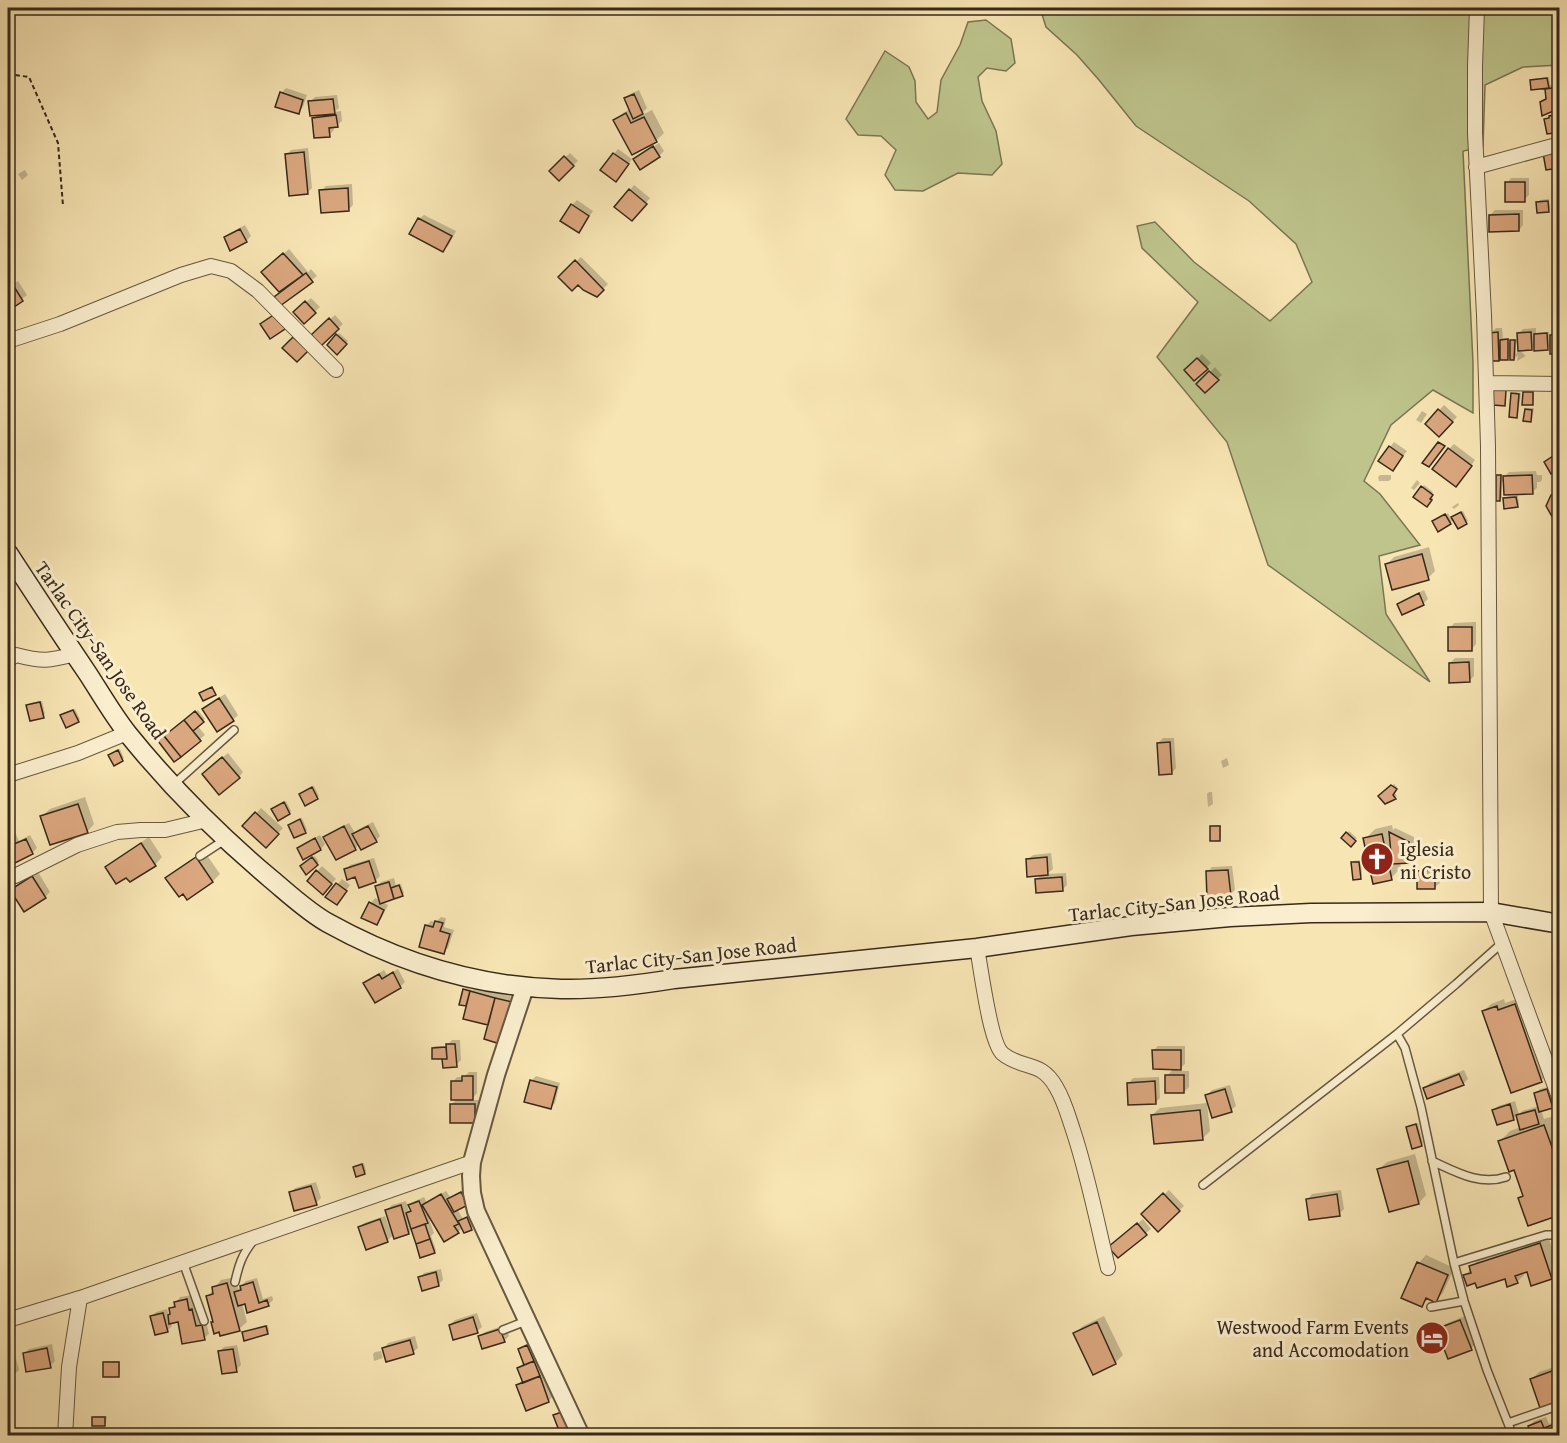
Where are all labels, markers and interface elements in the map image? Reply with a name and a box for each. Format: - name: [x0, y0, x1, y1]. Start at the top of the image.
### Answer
- street label: Tarlac City-San Jose Road: [28, 555, 174, 745]
- place label: Iglesia ni Cristo: [1400, 834, 1471, 886]
- church icon: Iglesia ni Cristo: [1359, 841, 1395, 877]
- street label: Tarlac City-San Jose Road: [1067, 877, 1281, 928]
- street label: Tarlac City-San Jose Road: [584, 929, 798, 980]
- place label: Westwood Farm Events and Accomodation: [1216, 1312, 1409, 1364]
- hotel icon: Westwood Farm Events and Accomodation: [1414, 1320, 1450, 1356]

